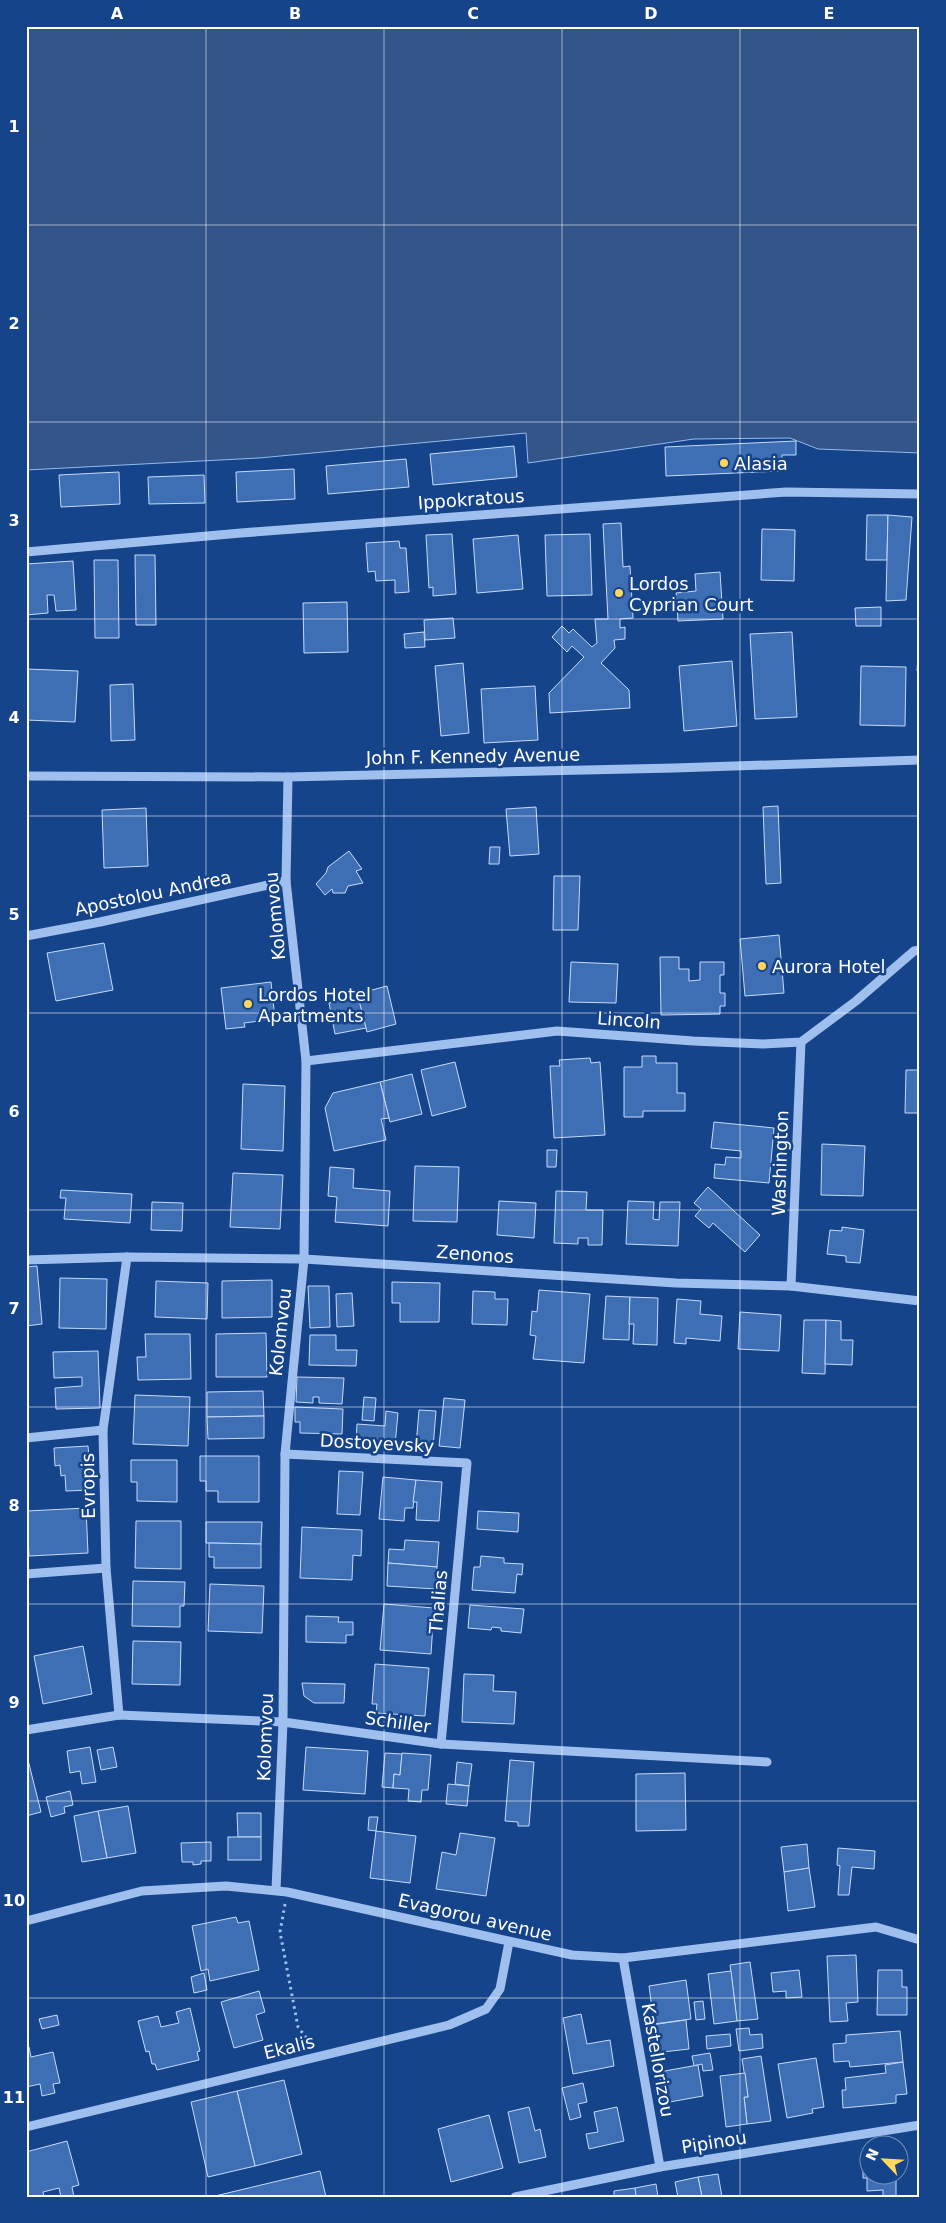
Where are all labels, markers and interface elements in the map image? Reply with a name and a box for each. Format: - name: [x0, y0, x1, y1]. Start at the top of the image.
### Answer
- text: A: [111, 4, 124, 23]
- text: B: [289, 4, 301, 23]
- text: C: [467, 4, 479, 23]
- text: D: [644, 4, 658, 23]
- text: E: [824, 4, 834, 23]
- text: 1: [8, 117, 20, 136]
- text: 2: [8, 314, 20, 333]
- place label: Alasia: [734, 453, 788, 474]
- marker: Alasia: [718, 457, 730, 469]
- street label: Ippokratous: [417, 485, 525, 513]
- text: 3: [8, 511, 20, 530]
- place label: Lordos Cyprian Court: [629, 573, 754, 615]
- marker: Lordos Cyprian Court: [613, 587, 625, 599]
- text: 4: [8, 708, 20, 727]
- street label: John F. Kennedy Avenue: [365, 744, 580, 768]
- street label: Apostolou Andrea: [73, 866, 233, 920]
- street label: Kolomvou: [261, 871, 289, 961]
- text: 5: [8, 905, 20, 924]
- place label: Aurora Hotel: [772, 956, 886, 977]
- marker: Aurora Hotel: [756, 960, 768, 972]
- place label: Lordos Hotel Apartments: [258, 984, 371, 1026]
- marker: Lordos Hotel Apartments: [242, 998, 254, 1010]
- street label: Lincoln: [596, 1007, 662, 1033]
- text: 6: [8, 1102, 20, 1121]
- street label: Washington: [768, 1110, 792, 1216]
- street label: Zenonos: [436, 1241, 514, 1267]
- street label: Kolomvou: [265, 1287, 295, 1377]
- text: 7: [8, 1299, 20, 1318]
- street label: Dostoyevsky: [319, 1430, 435, 1457]
- street label: Evropis: [77, 1453, 99, 1519]
- text: 8: [8, 1496, 20, 1515]
- street label: Thalias: [425, 1569, 451, 1636]
- street label: Kolomvou: [253, 1692, 277, 1782]
- text: 9: [8, 1693, 20, 1712]
- street label: Schiller: [364, 1707, 433, 1737]
- street label: Evagorou avenue: [396, 1889, 554, 1945]
- text: 10: [3, 1891, 25, 1910]
- street label: Kastellorizou: [638, 2001, 678, 2119]
- street label: Ekalis: [261, 2031, 317, 2063]
- text: 11: [3, 2088, 25, 2107]
- street label: Pipinou: [680, 2126, 748, 2158]
- north arrow: [858, 2136, 908, 2186]
- text: N: [862, 2146, 882, 2163]

